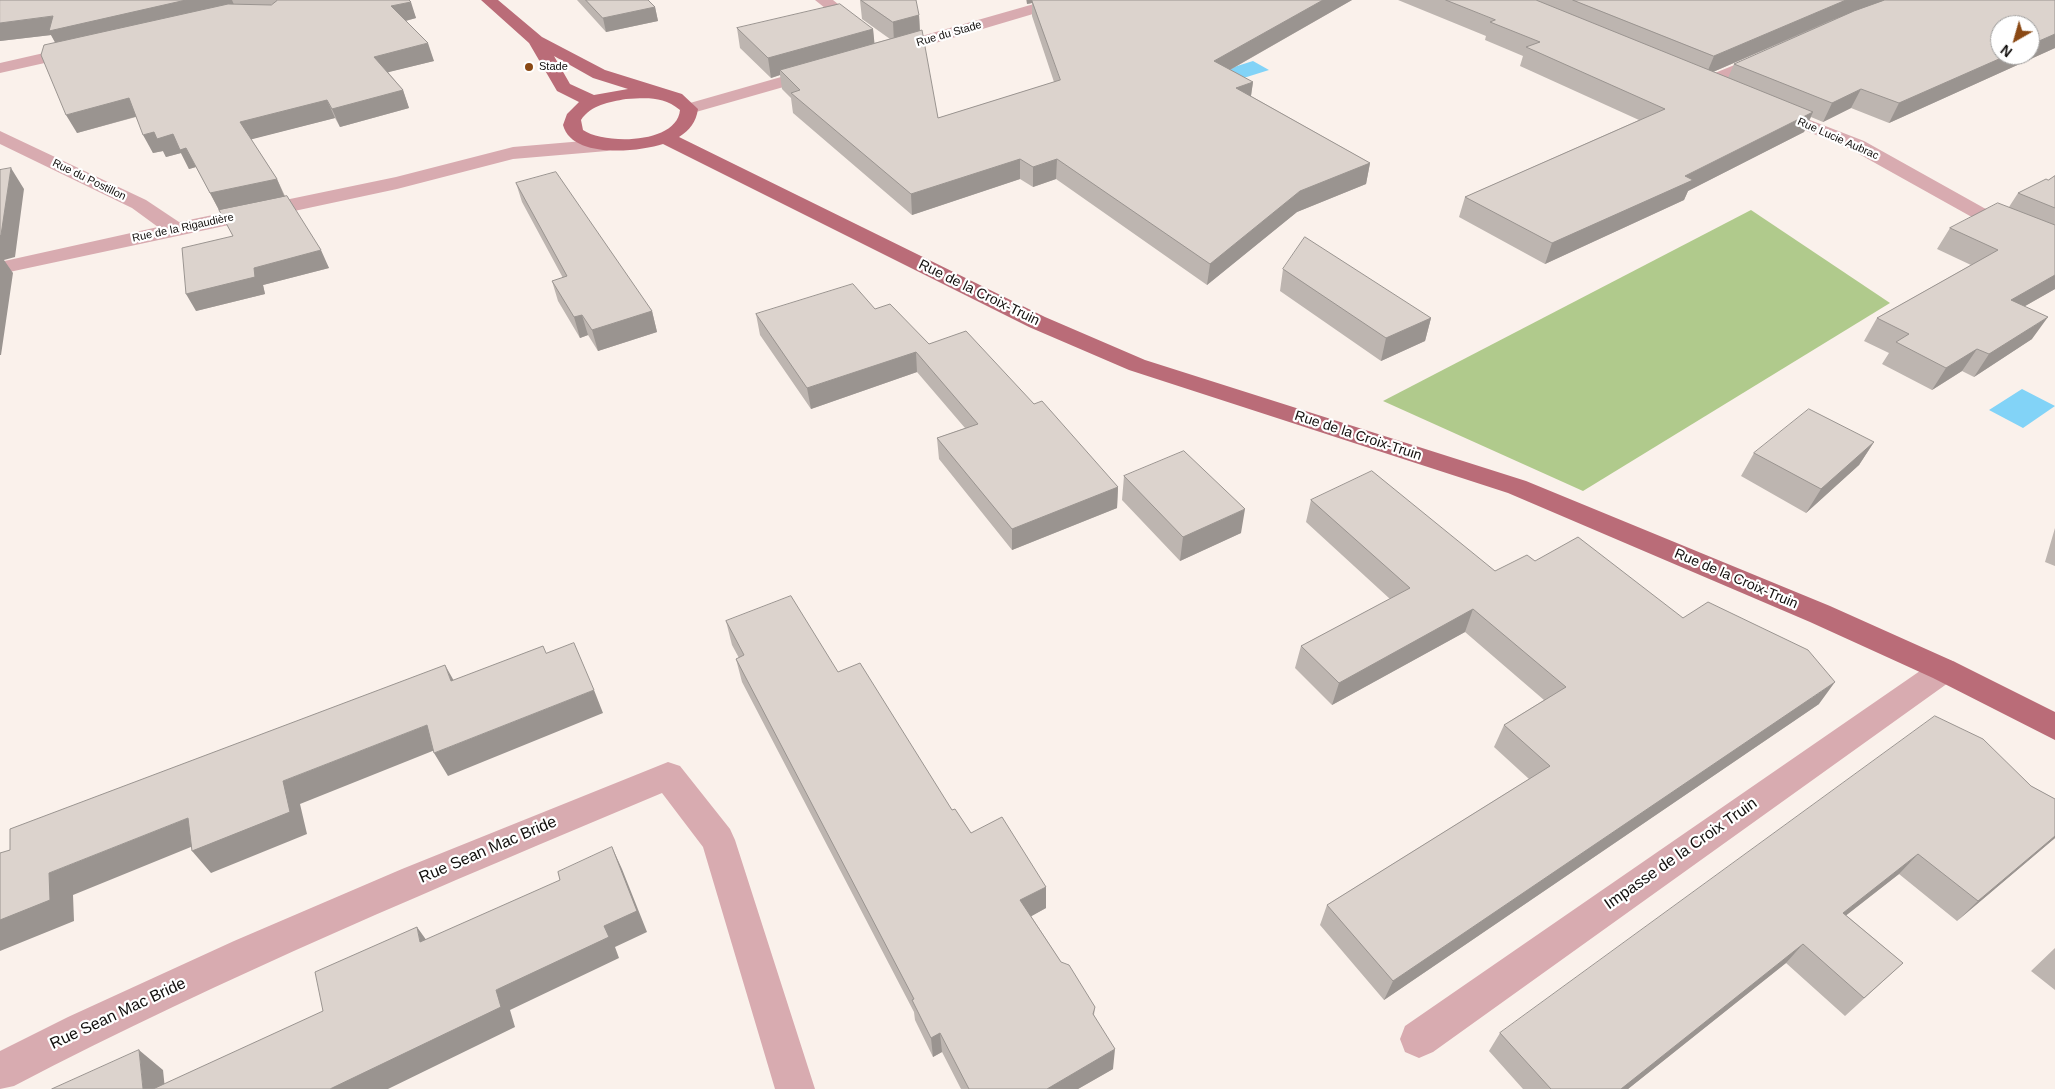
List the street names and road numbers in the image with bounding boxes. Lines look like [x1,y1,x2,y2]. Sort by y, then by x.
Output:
street label: Rue du Stade [915,18,983,50]
street label: Rue Lucie Aubrac [1795,115,1881,163]
street label: Rue du Postillon [50,157,128,203]
street label: Rue de la Rigaudière [131,211,235,245]
street label: Rue de la Croix-Truin [916,256,1042,330]
street label: Rue de la Croix-Truin [1292,408,1424,464]
street label: Rue de la Croix-Truin [1672,545,1800,613]
street label: Impasse de la Croix Truin [1601,794,1761,914]
street label: Rue Sean Mac Bride [416,812,560,888]
street label: Rue Sean Mac Bride [47,974,189,1054]

